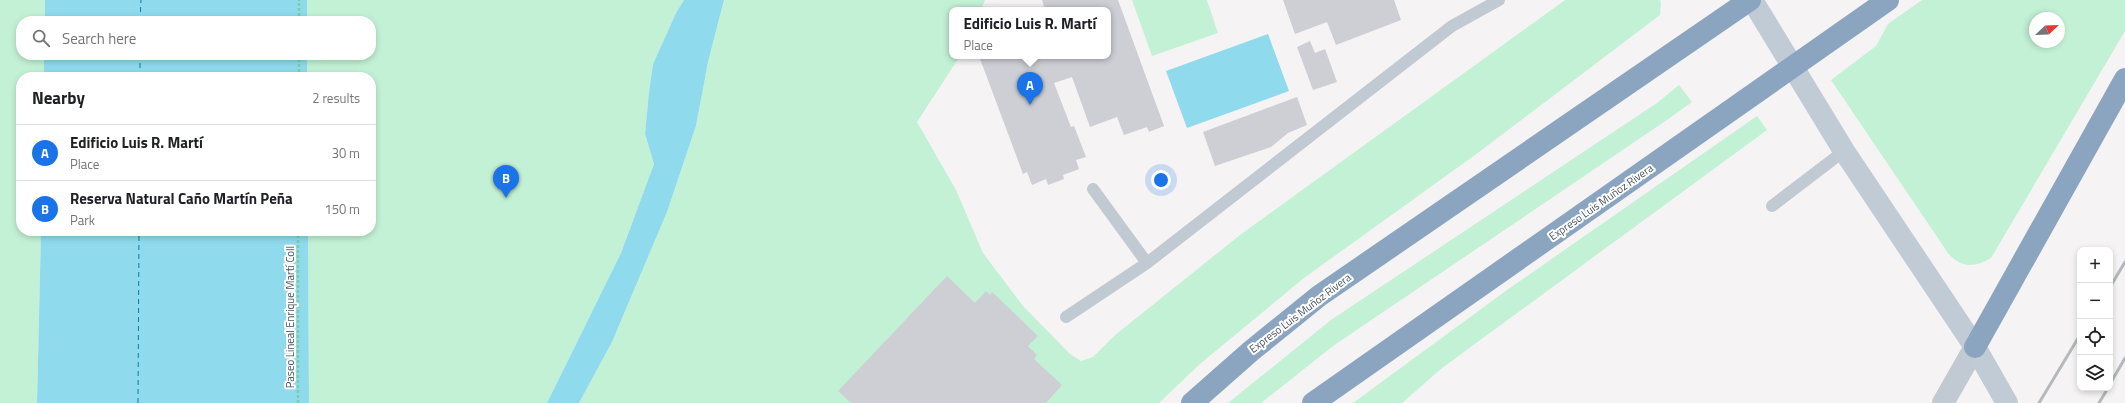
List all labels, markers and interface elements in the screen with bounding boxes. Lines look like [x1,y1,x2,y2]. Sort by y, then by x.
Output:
popup [949,7,1111,59]
text: Edificio Luis R. Martí [964,12,1096,35]
north arrow [2029,12,2065,48]
search box [16,16,376,60]
icon: search [30,27,52,49]
text: Search here [62,27,136,50]
text: Place [964,35,993,55]
pin: A [1017,72,1043,105]
text: Nearby [32,85,85,111]
text: 2 results [312,88,360,108]
text: Edificio Luis R. Martí [70,131,203,154]
text: A [41,143,49,163]
text: 30 m [332,143,360,163]
text: Place [70,154,99,174]
street label: Expreso Luis Muñoz Rivera [1546,160,1657,244]
pin: B [493,165,519,198]
your location [1151,170,1171,190]
text: Reserva Natural Caño Martín Peña [70,187,293,210]
text: B [41,199,49,219]
text: 150 m [324,199,360,219]
text: Park [70,210,95,230]
street label: Paseo Lineal Enrique Martí Coll [282,246,298,388]
map controls [2077,247,2113,391]
button: + [2077,247,2113,283]
street label: Expreso Luis Muñoz Rivera [1246,269,1355,357]
button: − [2077,283,2113,319]
button: locate [2077,319,2113,355]
button: layers [2077,355,2113,391]

